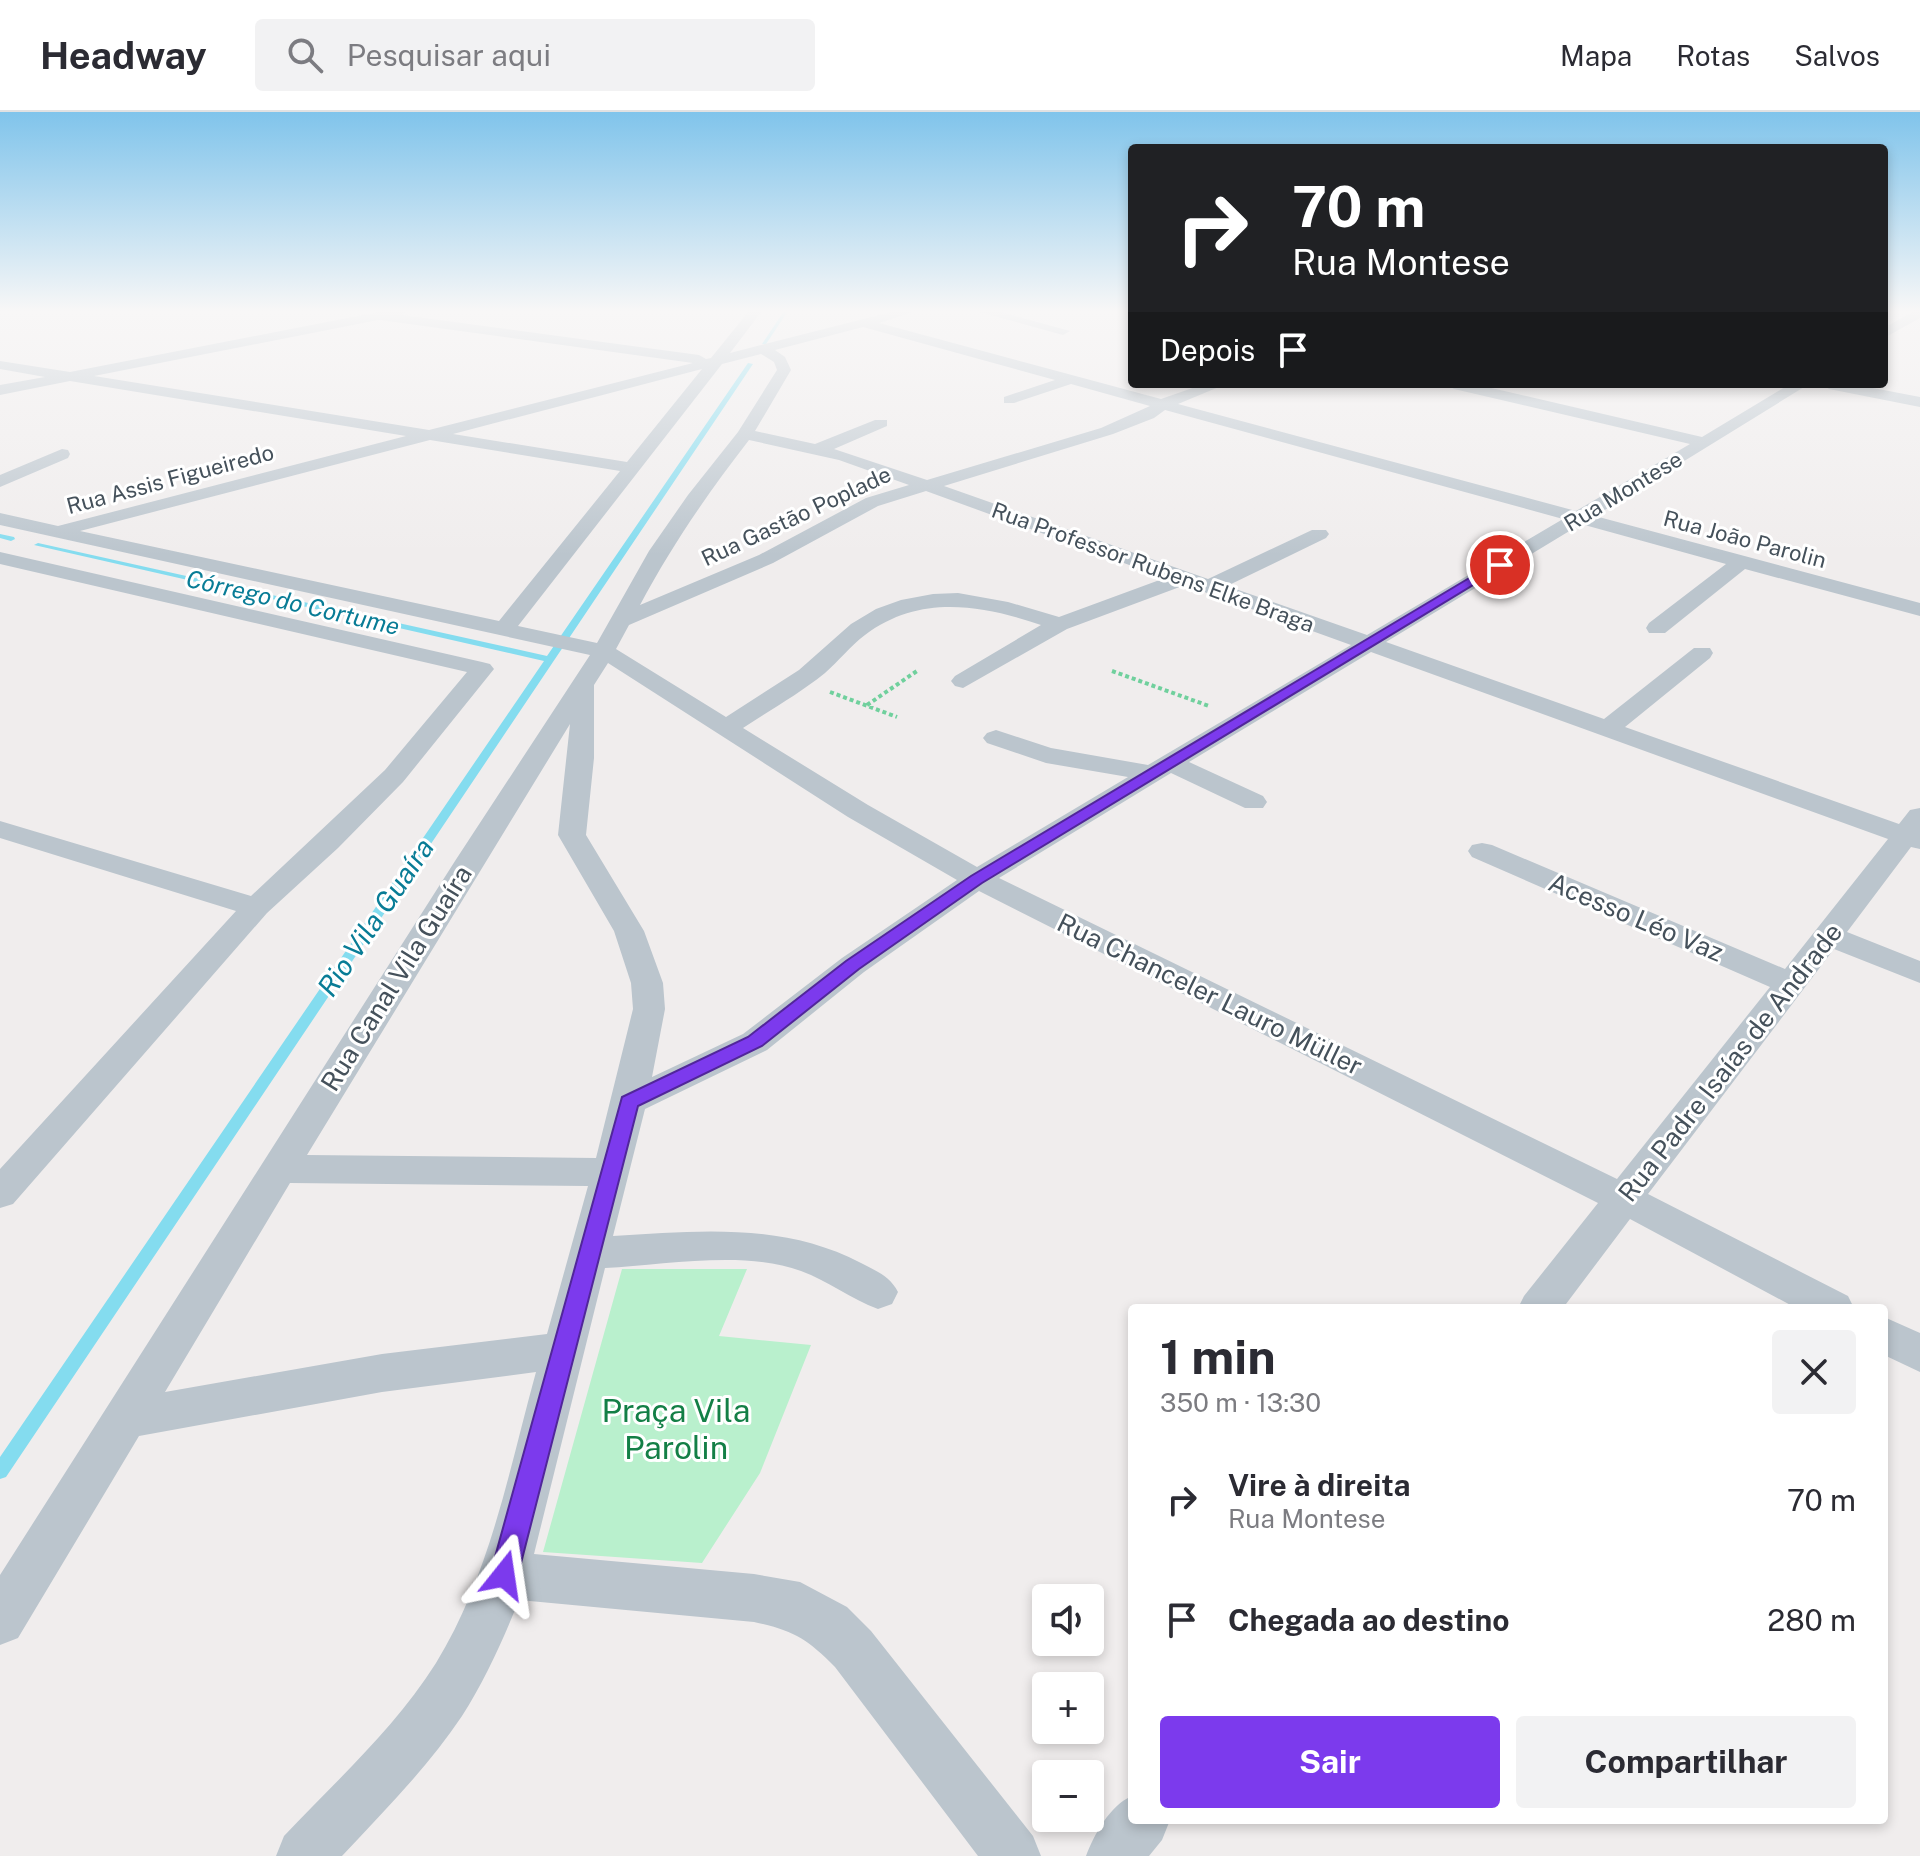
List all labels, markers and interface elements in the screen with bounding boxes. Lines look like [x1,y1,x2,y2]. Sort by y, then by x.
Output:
search box [255,19,815,91]
text: Headway [40,33,207,78]
icon: search [283,33,327,77]
text: Pesquisar aqui [347,37,551,73]
text: Mapa [1560,39,1632,72]
text: Rotas [1676,39,1750,72]
text: Salvos [1794,39,1880,72]
text: 70 m [1292,174,1425,240]
icon: right [1160,176,1264,280]
text: Rua Montese [1292,241,1510,283]
icon: arrive [1271,328,1315,372]
text: Depois [1160,332,1255,368]
street label: Rua Assis Figueiredo [64,439,276,519]
street label: Rua Montese [1559,446,1687,536]
street label: Rua Gastão Poplade [697,461,895,571]
street label: Rua Professor Rubens Elke Braga [988,496,1318,638]
street label: Rua João Parolin [1661,505,1829,573]
pin [1466,531,1534,599]
icon: arrive [1478,543,1522,587]
water label: Córrego do Cortume [184,564,402,640]
water label: Rio Vila Guaíra [310,832,440,1002]
street label: Rua Canal Vila Guaíra [314,860,478,1096]
street label: Acesso Léo Vaz [1544,866,1728,968]
street label: Rua Chanceler Lauro Müller [1052,907,1368,1081]
street label: Rua Padre Isaías de Andrade [1612,917,1848,1207]
text: 1 min [1160,1328,1276,1385]
button: close [1772,1330,1856,1414]
text: 350 m · 13:30 [1160,1387,1321,1418]
park label: Praça Vila Parolin [602,1392,750,1466]
text: Vire à direita [1228,1467,1411,1503]
icon: right [1160,1478,1204,1522]
text: 70 m [1787,1482,1856,1518]
text: Rua Montese [1228,1503,1385,1534]
position arrow [462,1533,546,1617]
map controls [1032,1584,1104,1832]
button: sound [1032,1584,1104,1656]
icon: arrive [1160,1598,1204,1642]
text: Chegada ao destino [1228,1602,1509,1638]
text: 280 m [1767,1602,1856,1638]
button: + [1032,1672,1104,1744]
button: Sair [1160,1716,1500,1808]
button: Compartilhar [1516,1716,1856,1808]
button: − [1032,1760,1104,1832]

